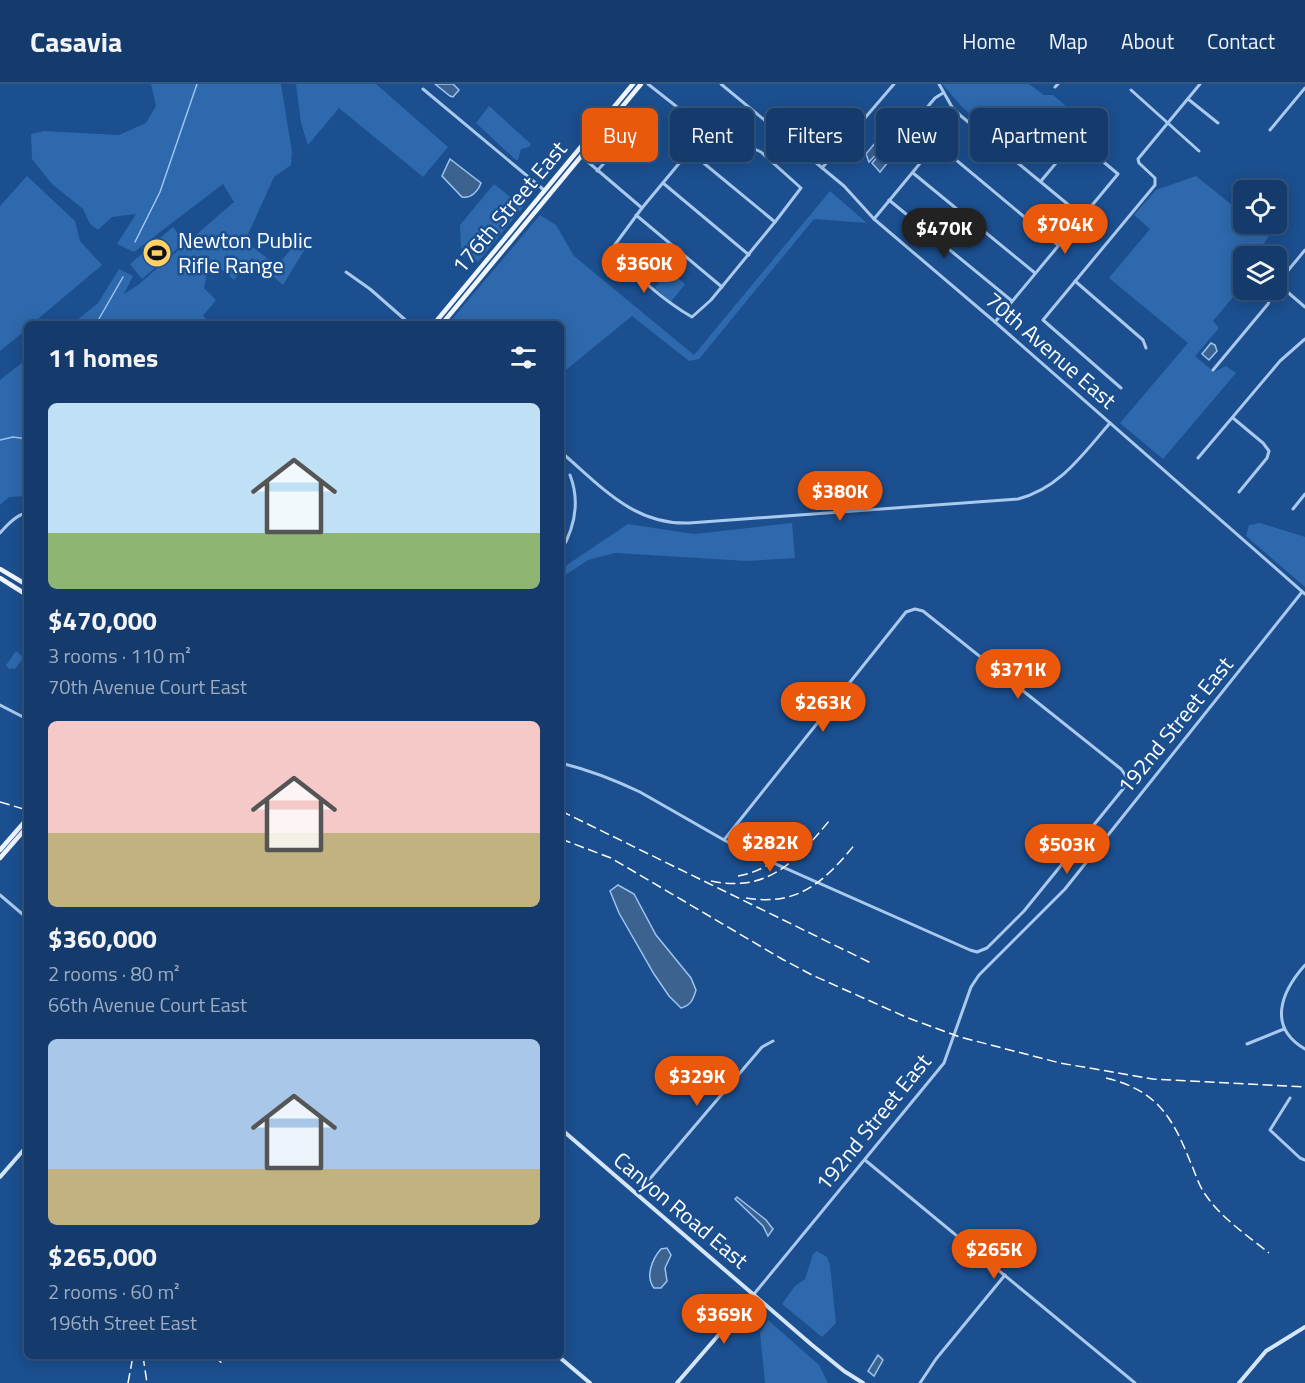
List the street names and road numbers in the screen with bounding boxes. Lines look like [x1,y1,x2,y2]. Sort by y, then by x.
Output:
street label: 176th Street East [443,133,575,281]
street label: 70th Avenue East [978,283,1124,417]
street label: 192nd Street East [1109,649,1241,801]
street label: 192nd Street East [807,1046,939,1198]
street label: Canyon Road East [606,1143,756,1277]

